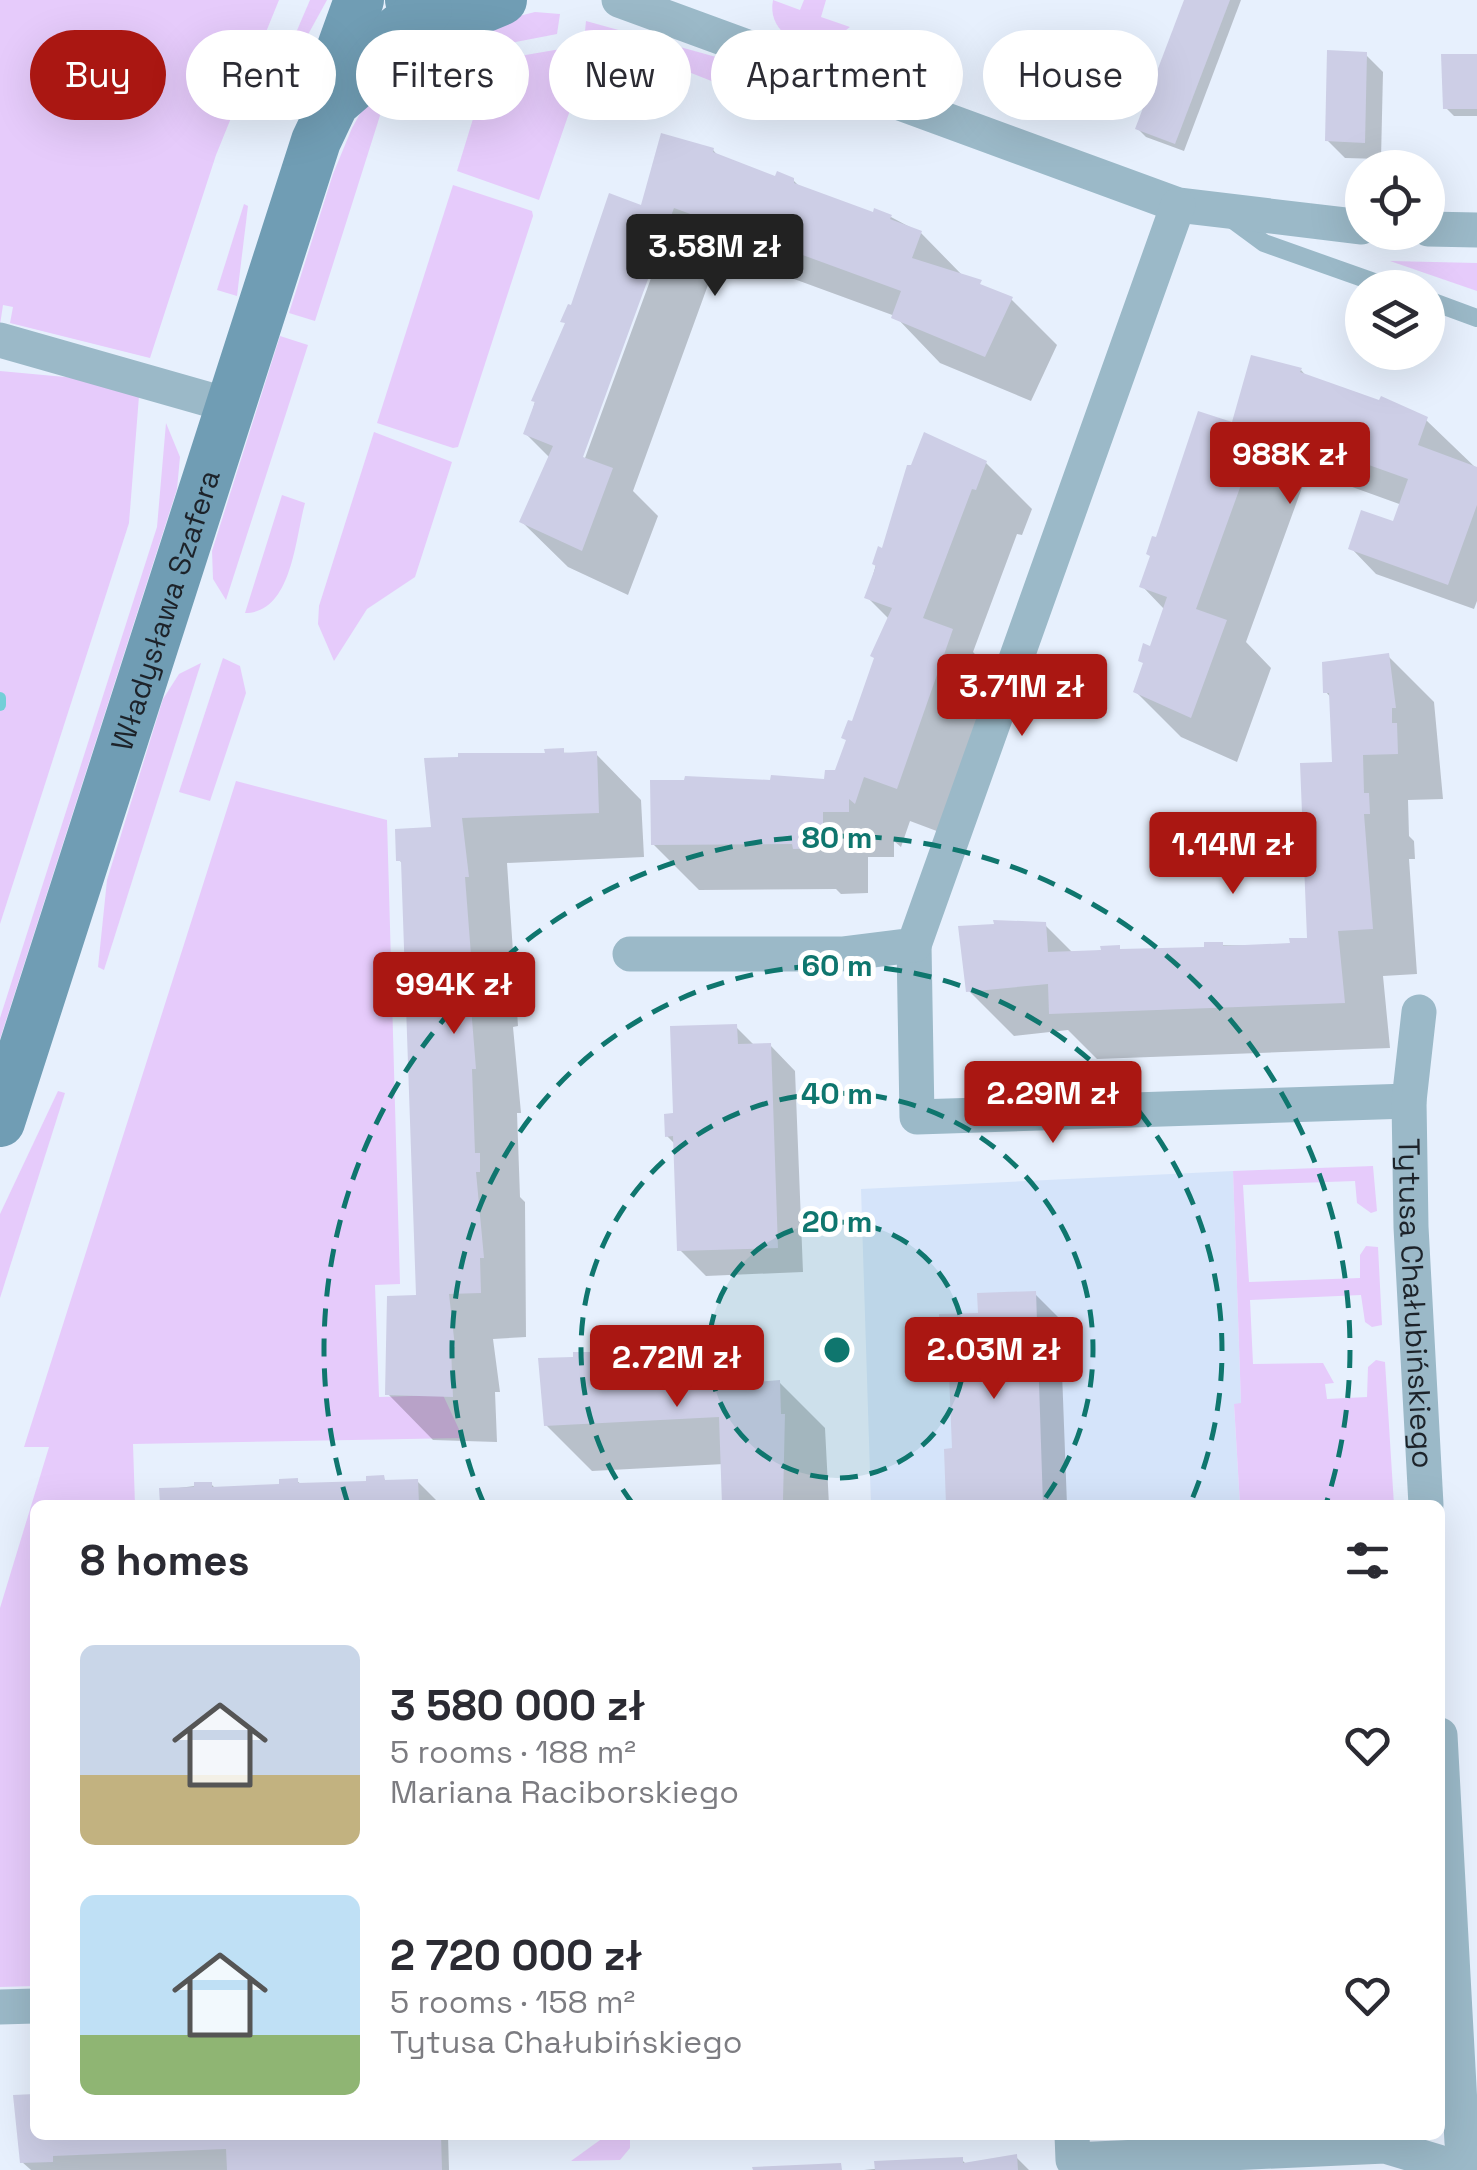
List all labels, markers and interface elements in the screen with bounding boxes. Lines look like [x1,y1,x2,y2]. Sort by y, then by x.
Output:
chip: Buy [30,30,166,120]
chip: Rent [186,30,336,120]
chip: Filters [356,30,529,120]
chip: New [549,30,691,120]
chip: Apartment [711,30,963,120]
chip: House [983,30,1158,120]
map controls [1345,150,1445,370]
button: locate [1345,150,1445,250]
pin: 3.58M zł [612,214,818,299]
text: 3.58M zł [648,226,782,266]
button: layers [1345,270,1445,370]
pin: 988K zł [1198,422,1382,507]
text: 988K zł [1232,434,1348,474]
street label: Władysława Szafera [101,465,228,755]
pin: 3.71M zł [919,654,1125,739]
text: 3.71M zł [959,666,1085,706]
pin: 1.14M zł [1130,812,1336,897]
text: 80 m [802,818,872,857]
text: 1.14M zł [1171,824,1295,864]
text: 60 m [801,946,873,985]
pin: 994K zł [362,952,546,1037]
text: 994K zł [395,964,513,1004]
pin: 2.29M zł [950,1061,1156,1146]
text: 2.29M zł [986,1073,1120,1113]
text: 40 m [801,1074,873,1113]
street label: Tytusa Chałubińskiego [1390,1138,1443,1469]
text: 20 m [802,1202,872,1241]
pin: 2.03M zł [891,1317,1097,1402]
pin: 2.72M zł [574,1325,780,1410]
text: 2.03M zł [927,1329,1061,1369]
centre of rings [819,1332,855,1368]
text: 2.72M zł [612,1337,742,1377]
icon: filters [1340,1533,1395,1588]
text: 8 homes [80,1534,250,1587]
text: 3 580 000 zł [390,1679,646,1732]
icon: home [160,1685,280,1805]
icon: heart [1340,1718,1395,1773]
text: 5 rooms · 188 m² [390,1732,636,1772]
text: Mariana Raciborskiego [390,1772,739,1812]
text: 2 720 000 zł [390,1929,643,1982]
icon: home [160,1935,280,2055]
icon: heart [1340,1968,1395,2023]
text: 5 rooms · 158 m² [390,1982,635,2022]
text: Tytusa Chałubińskiego [390,2022,743,2062]

